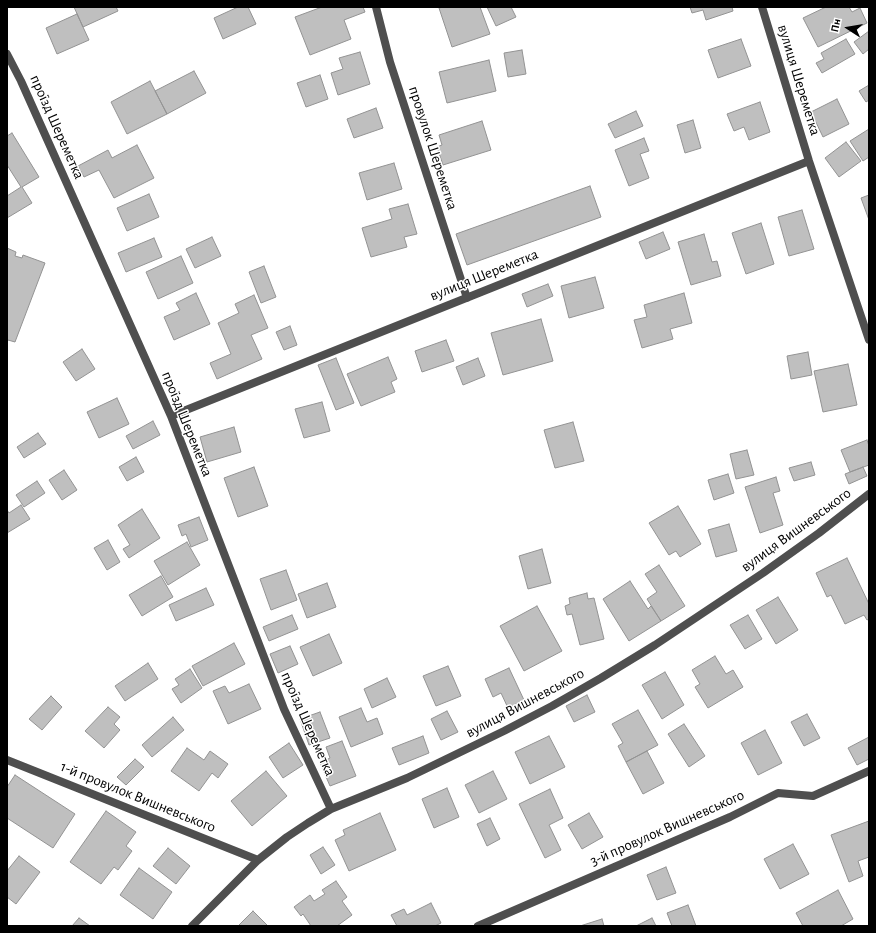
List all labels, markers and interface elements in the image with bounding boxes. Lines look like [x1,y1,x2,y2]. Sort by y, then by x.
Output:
north arrow [828,8,868,48]
text: Пн [829,18,843,33]
street label: вулиця Шереметка [774,22,824,138]
street label: проїзд Шереметка [26,72,88,182]
street label: провулок Шереметка [404,84,462,212]
street label: вулиця Шереметка [427,245,541,305]
street label: проїзд Шереметка [158,369,216,479]
street label: вулиця Вишневського [737,484,855,576]
street label: вулиця Вишневського [463,664,587,742]
street label: проїзд Шереметка [277,669,339,779]
street label: 1-й провулок Вишневського [58,758,218,836]
street label: 3-й провулок Вишневського [587,786,747,870]

